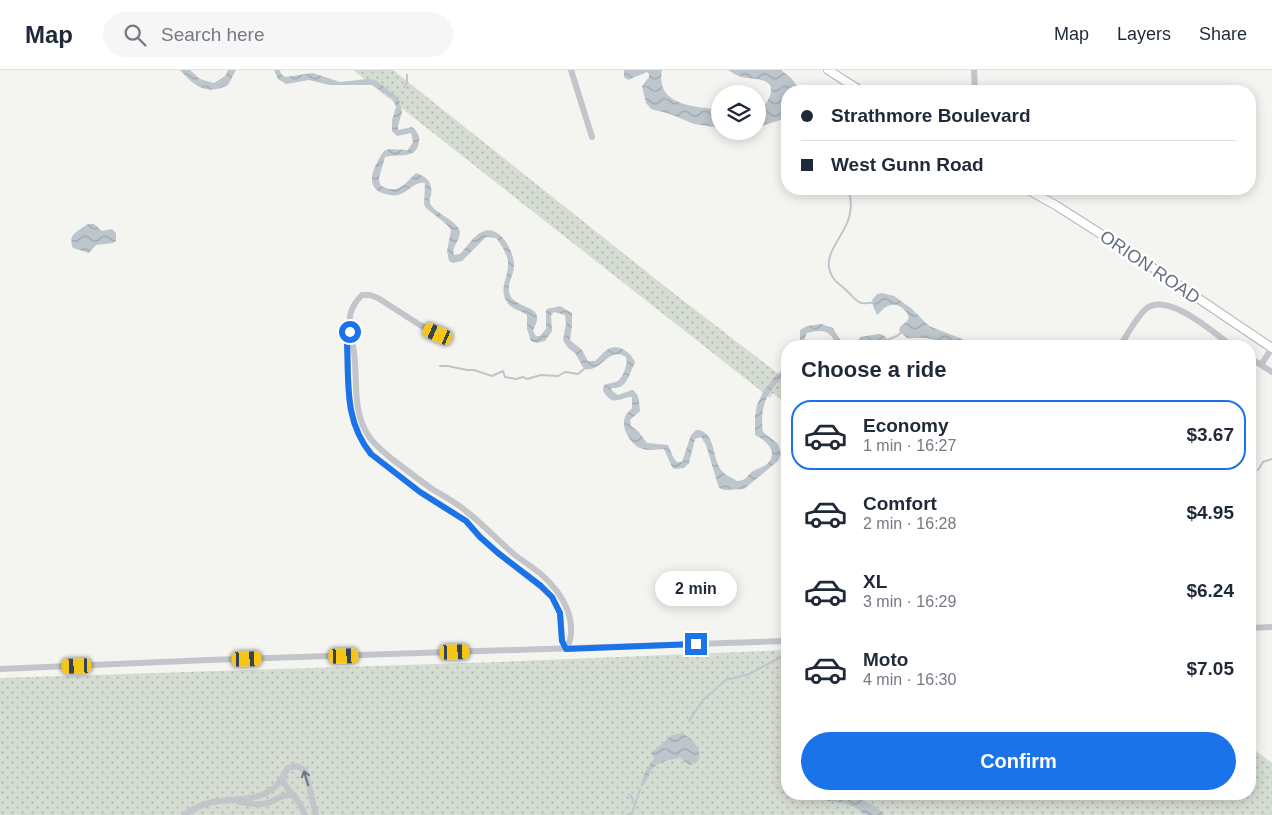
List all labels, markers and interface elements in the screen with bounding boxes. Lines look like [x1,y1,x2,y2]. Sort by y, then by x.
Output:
search box [103,12,453,57]
text: Map [25,21,73,48]
icon: search [121,21,149,49]
text: Search here [161,24,265,45]
text: Map [1054,24,1089,44]
text: Layers [1117,24,1171,44]
text: Share [1199,24,1247,44]
map controls [711,85,766,140]
button: layers [711,85,766,140]
text: Strathmore Boulevard [831,105,1031,126]
text: West Gunn Road [831,154,984,175]
street label: ORION ROAD [1096,226,1204,308]
route start [339,321,361,343]
car [421,321,454,347]
text: Choose a ride [801,357,946,382]
icon: car [803,413,848,458]
text: Economy [863,415,949,436]
text: $3.67 [1186,424,1234,445]
text: 1 min · 16:27 [863,437,956,454]
icon: car [803,491,848,536]
text: Comfort [863,493,937,514]
text: $4.95 [1186,502,1234,523]
text: 2 min · 16:28 [863,515,956,532]
icon: car [803,569,848,614]
text: XL [863,571,887,592]
callout: 2 min [655,572,737,606]
text: 2 min [675,580,717,597]
text: $6.24 [1186,580,1234,601]
text: 3 min · 16:29 [863,593,956,610]
route end [685,633,707,655]
car [439,644,470,660]
icon: car [803,647,848,692]
car [328,648,359,664]
text: Moto [863,649,908,670]
car [231,651,262,667]
car [61,658,92,674]
text: $7.05 [1186,658,1234,679]
text: 4 min · 16:30 [863,671,956,688]
button: Confirm [801,732,1236,790]
one-way arrow [301,771,311,787]

